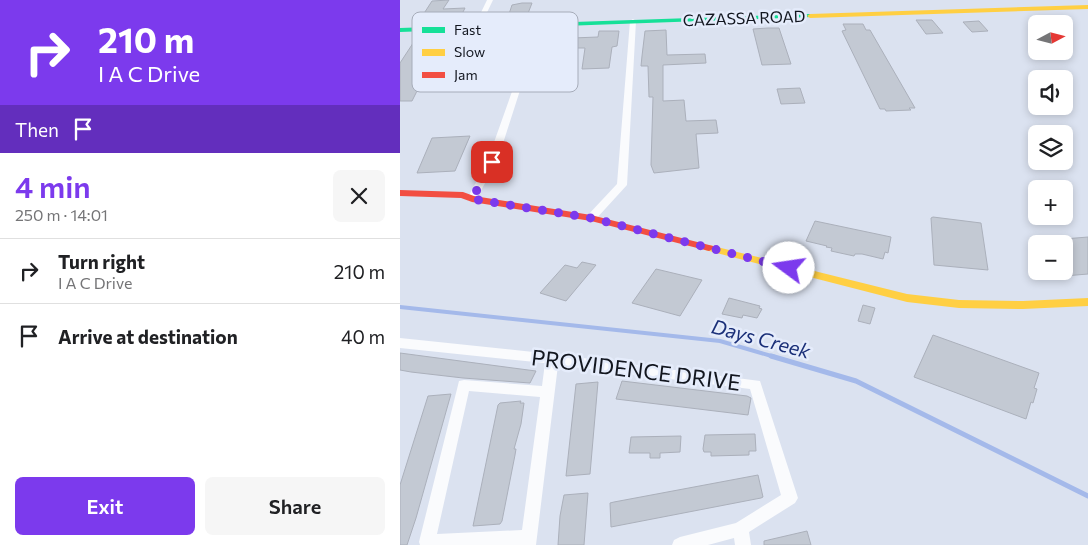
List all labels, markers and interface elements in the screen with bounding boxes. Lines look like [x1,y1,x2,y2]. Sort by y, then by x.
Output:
street label: CAZASSA ROAD [682,6,806,29]
legend [412,12,578,92]
north arrow [1028,15,1072,60]
map controls [1028,15,1073,280]
text: 210 m [98,17,194,60]
icon: right [15,20,80,85]
text: Fast [454,21,481,38]
text: Slow [454,43,485,60]
text: I A C Drive [98,60,200,87]
text: Jam [454,66,478,83]
button: sound [1028,70,1073,115]
icon: arrive [69,115,97,143]
text: Then [15,118,59,141]
button: layers [1028,125,1073,170]
pin [471,141,513,183]
icon: arrive [478,148,506,176]
text: 4 min [15,167,91,204]
button: close [333,170,385,222]
button: + [1028,180,1073,225]
text: 250 m · 14:01 [15,205,108,224]
button: − [1028,235,1073,280]
position arrow [762,241,814,293]
text: Turn right [58,250,145,273]
icon: right [15,257,43,285]
text: 210 m [334,260,385,283]
text: I A C Drive [58,273,132,292]
water label: Days Creek [709,313,814,363]
icon: arrive [15,322,43,350]
text: Arrive at destination [58,325,238,348]
text: 40 m [341,325,385,348]
street label: PROVIDENCE DRIVE [530,343,742,396]
button: Exit [15,477,195,535]
button: Share [205,477,385,535]

